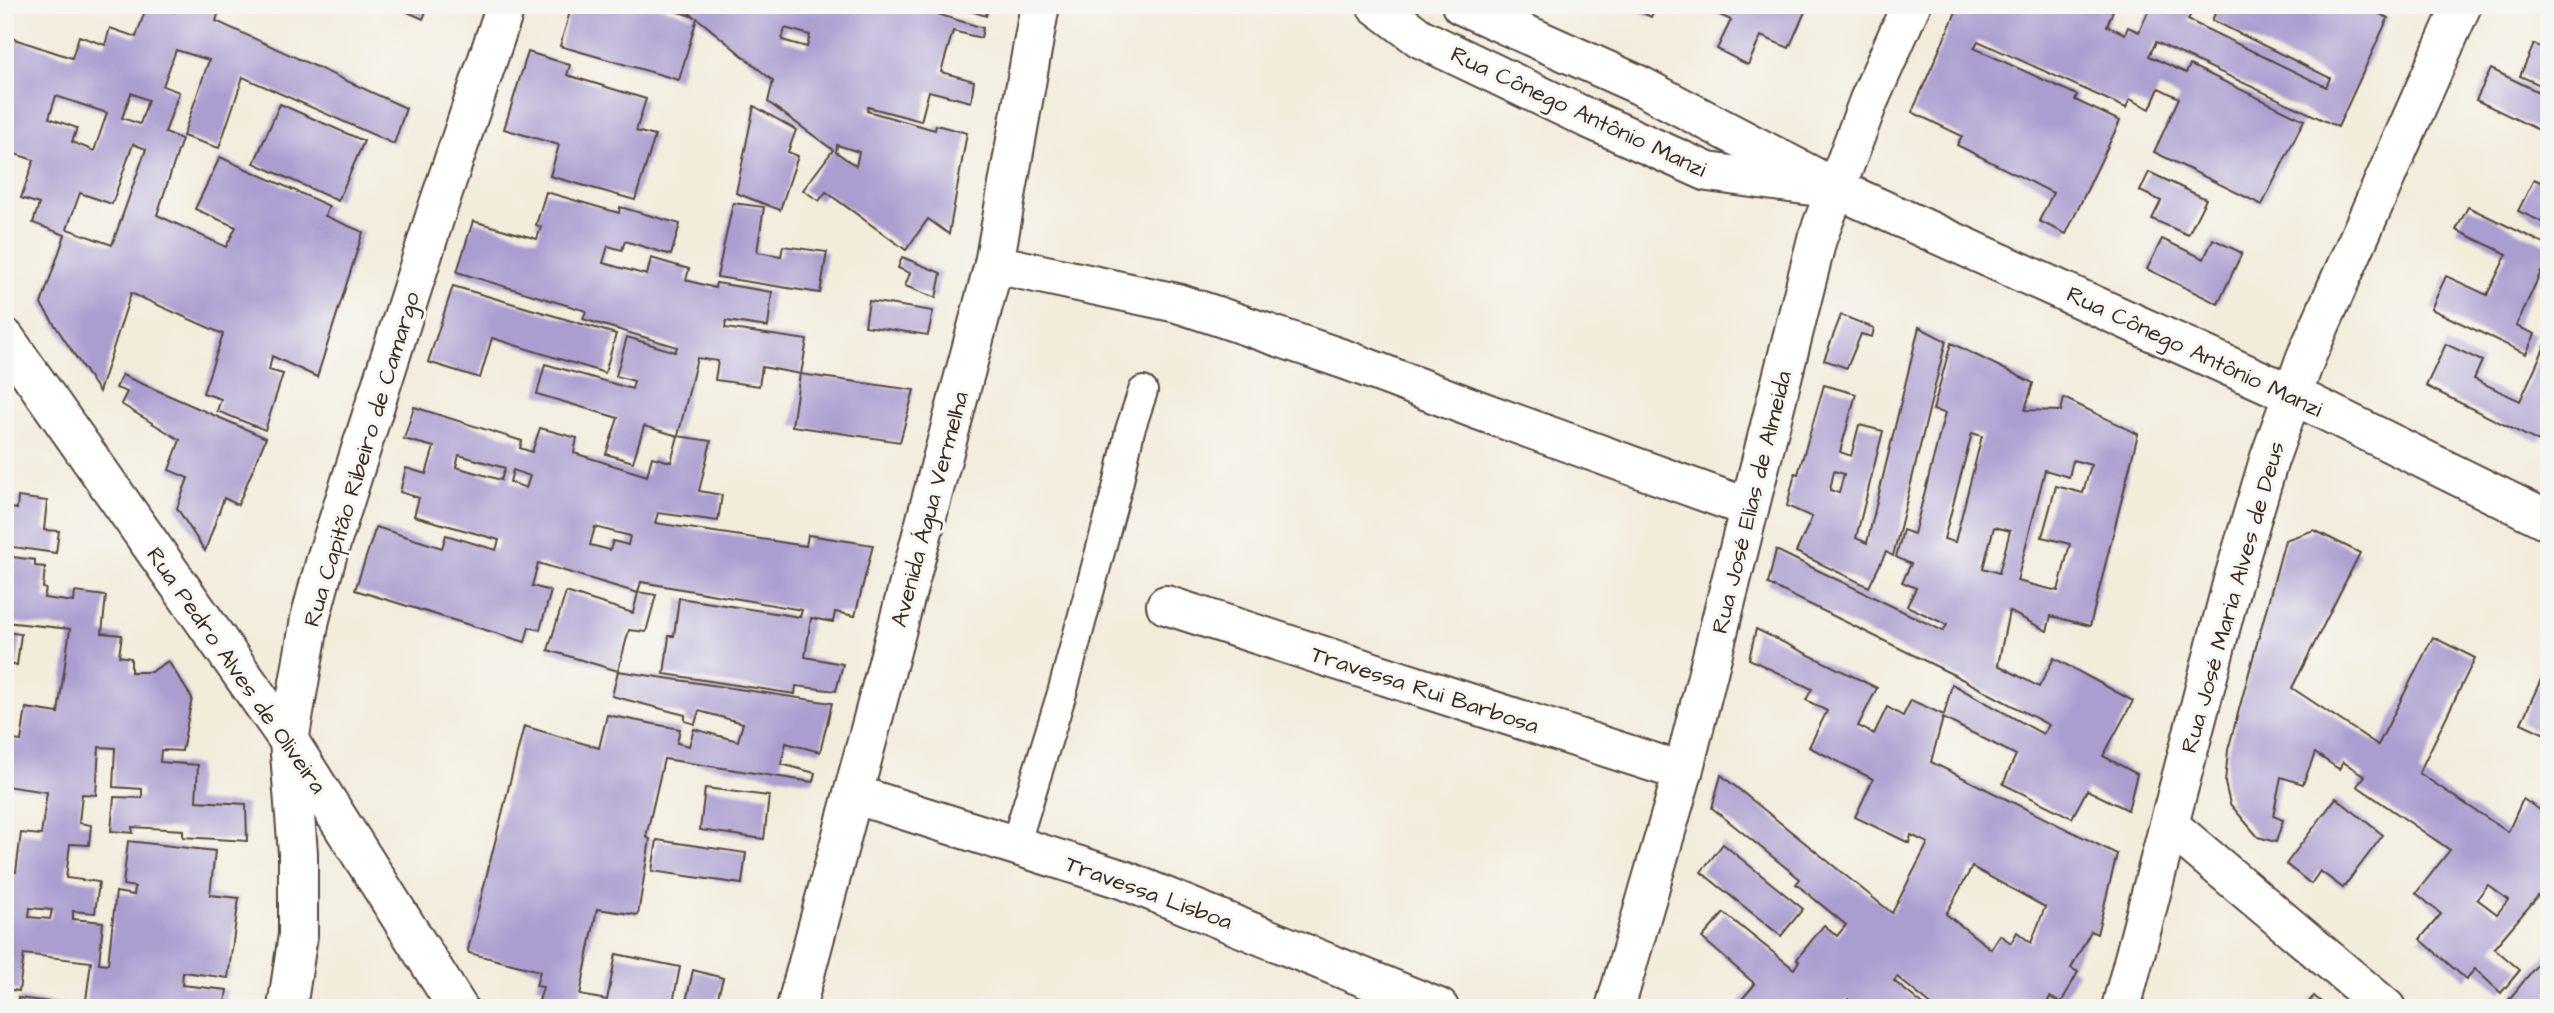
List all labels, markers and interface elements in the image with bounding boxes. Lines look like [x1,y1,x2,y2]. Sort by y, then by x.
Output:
street label: Rua Cônego Antônio Manzi [1445,38,1712,186]
street label: Rua Cônego Antônio Manzi [2061,278,2328,426]
street label: Rua Capitão Ribeiro de Camargo [296,288,429,631]
street label: Rua José Elias de Almeida [1704,367,1800,637]
street label: Avenida Água Vermelha [883,388,978,631]
street label: Rua José Maria Alves de Deus [2173,438,2293,757]
street label: Rua Pedro Alves de Oliveira [139,541,334,801]
street label: Travessa Rui Barbosa [1307,638,1543,742]
street label: Travessa Lisboa [1061,848,1237,938]

